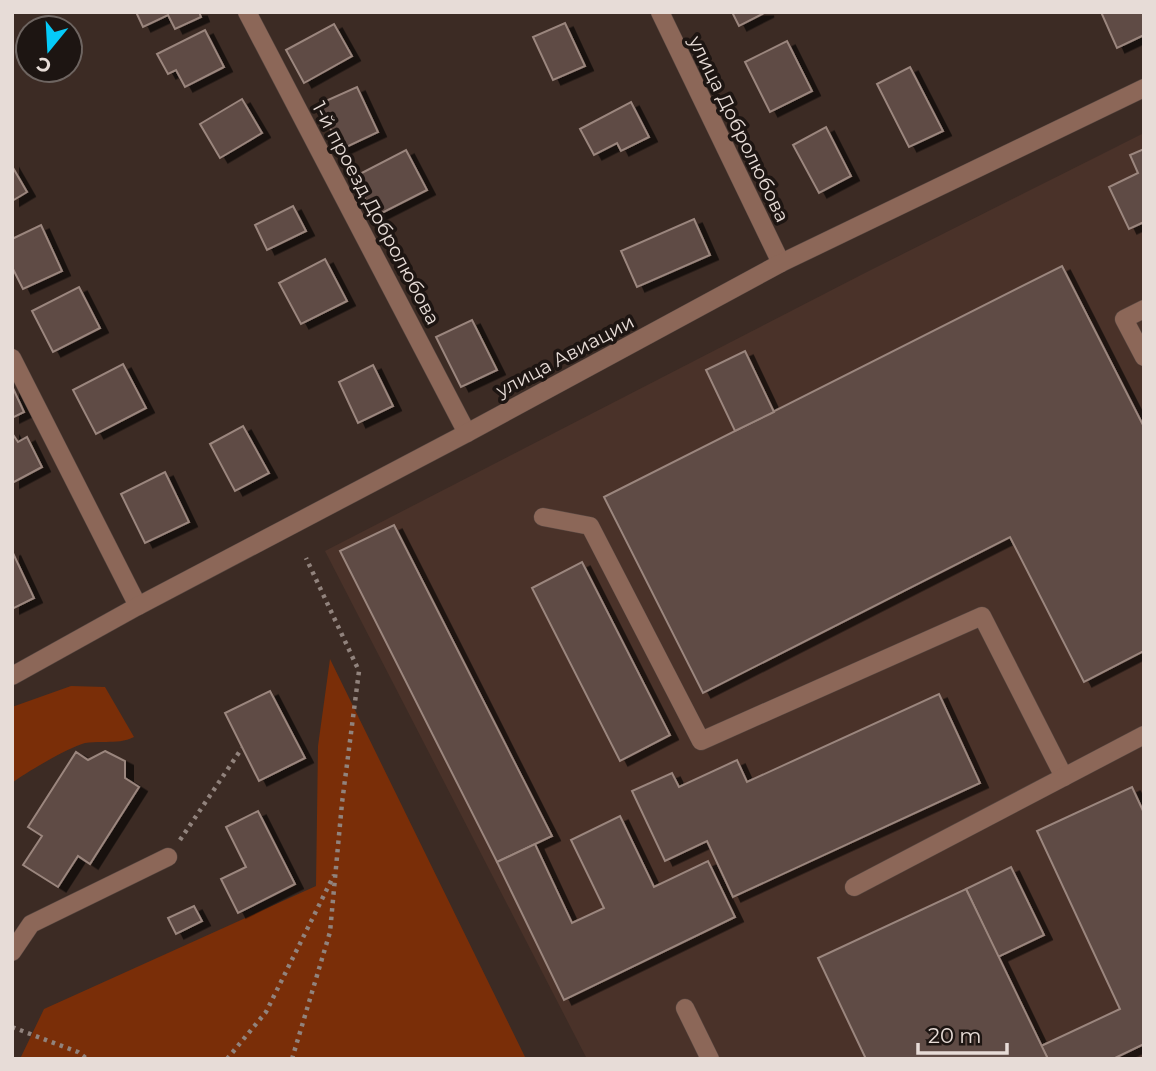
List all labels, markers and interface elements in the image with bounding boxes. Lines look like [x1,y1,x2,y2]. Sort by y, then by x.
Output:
north arrow [14,14,84,84]
street label: улица Добролюбова [683,31,794,226]
text: С [34,52,54,78]
street label: 1-й проезд Добролюбова [307,97,445,329]
street label: улица Авиации [491,310,638,403]
scale bar [918,1012,1007,1056]
text: 20 m [928,1023,982,1048]

